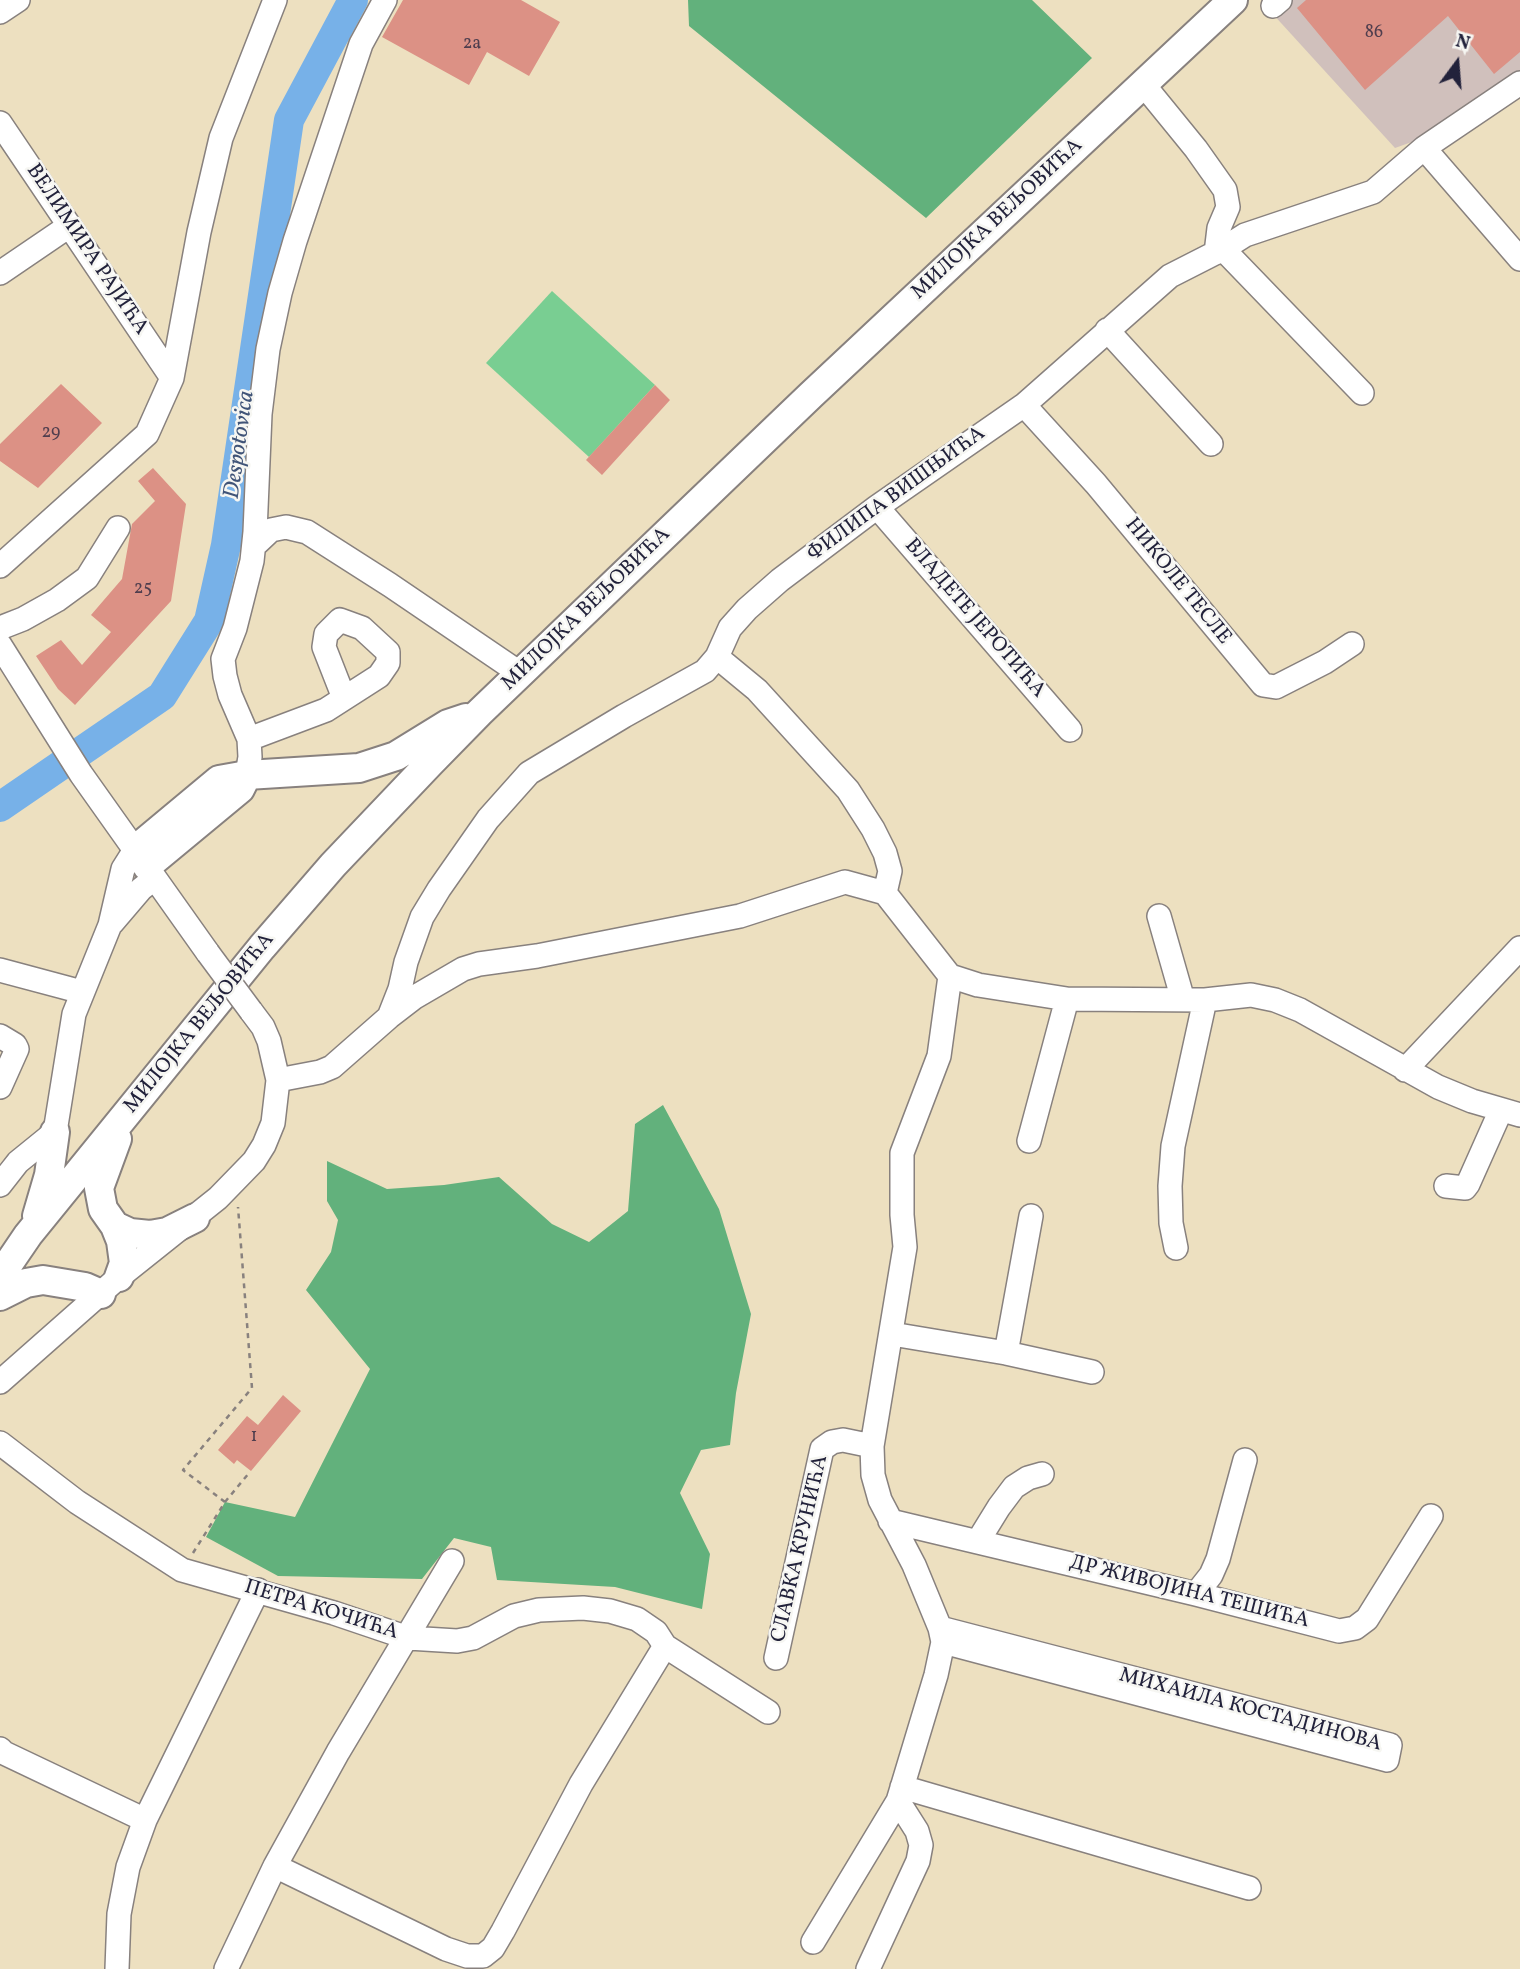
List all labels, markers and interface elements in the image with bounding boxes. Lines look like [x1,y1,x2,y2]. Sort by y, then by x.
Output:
house number: 86 [1365,23,1383,45]
north arrow [1422,28,1492,98]
text: N [1453,28,1473,57]
house number: 2a [463,34,481,56]
street label: МИЛОЈКА ВЕЉОВИЋА [907,134,1089,306]
street label: ВЕЛИМИРА РАЈИЋА [19,160,153,340]
water label: Despotovica [220,389,262,501]
street label: ФИЛИПА ВИШЊИЋА [803,422,991,568]
house number: 29 [42,423,60,445]
street label: НИКОЛЕ ТЕСЛЕ [1118,514,1236,650]
street label: МИЛОЈКА ВЕЉОВИЋА [497,523,677,697]
street label: ВЛАДЕТЕ ЈЕРОТИЋА [898,534,1050,704]
house number: 25 [134,579,152,601]
street label: МИЛОЈКА ВЕЉОВИЋА [120,929,280,1119]
house number: 1 [251,1427,257,1449]
street label: СЛАВКА КРУНИЋА [767,1453,835,1645]
street label: ДР ЖИВОЈИНА ТЕШИЋА [1067,1551,1311,1635]
street label: ПЕТРА КОЧИЋА [241,1576,401,1646]
street label: МИХАИЛА КОСТАДИНОВА [1116,1664,1384,1758]

